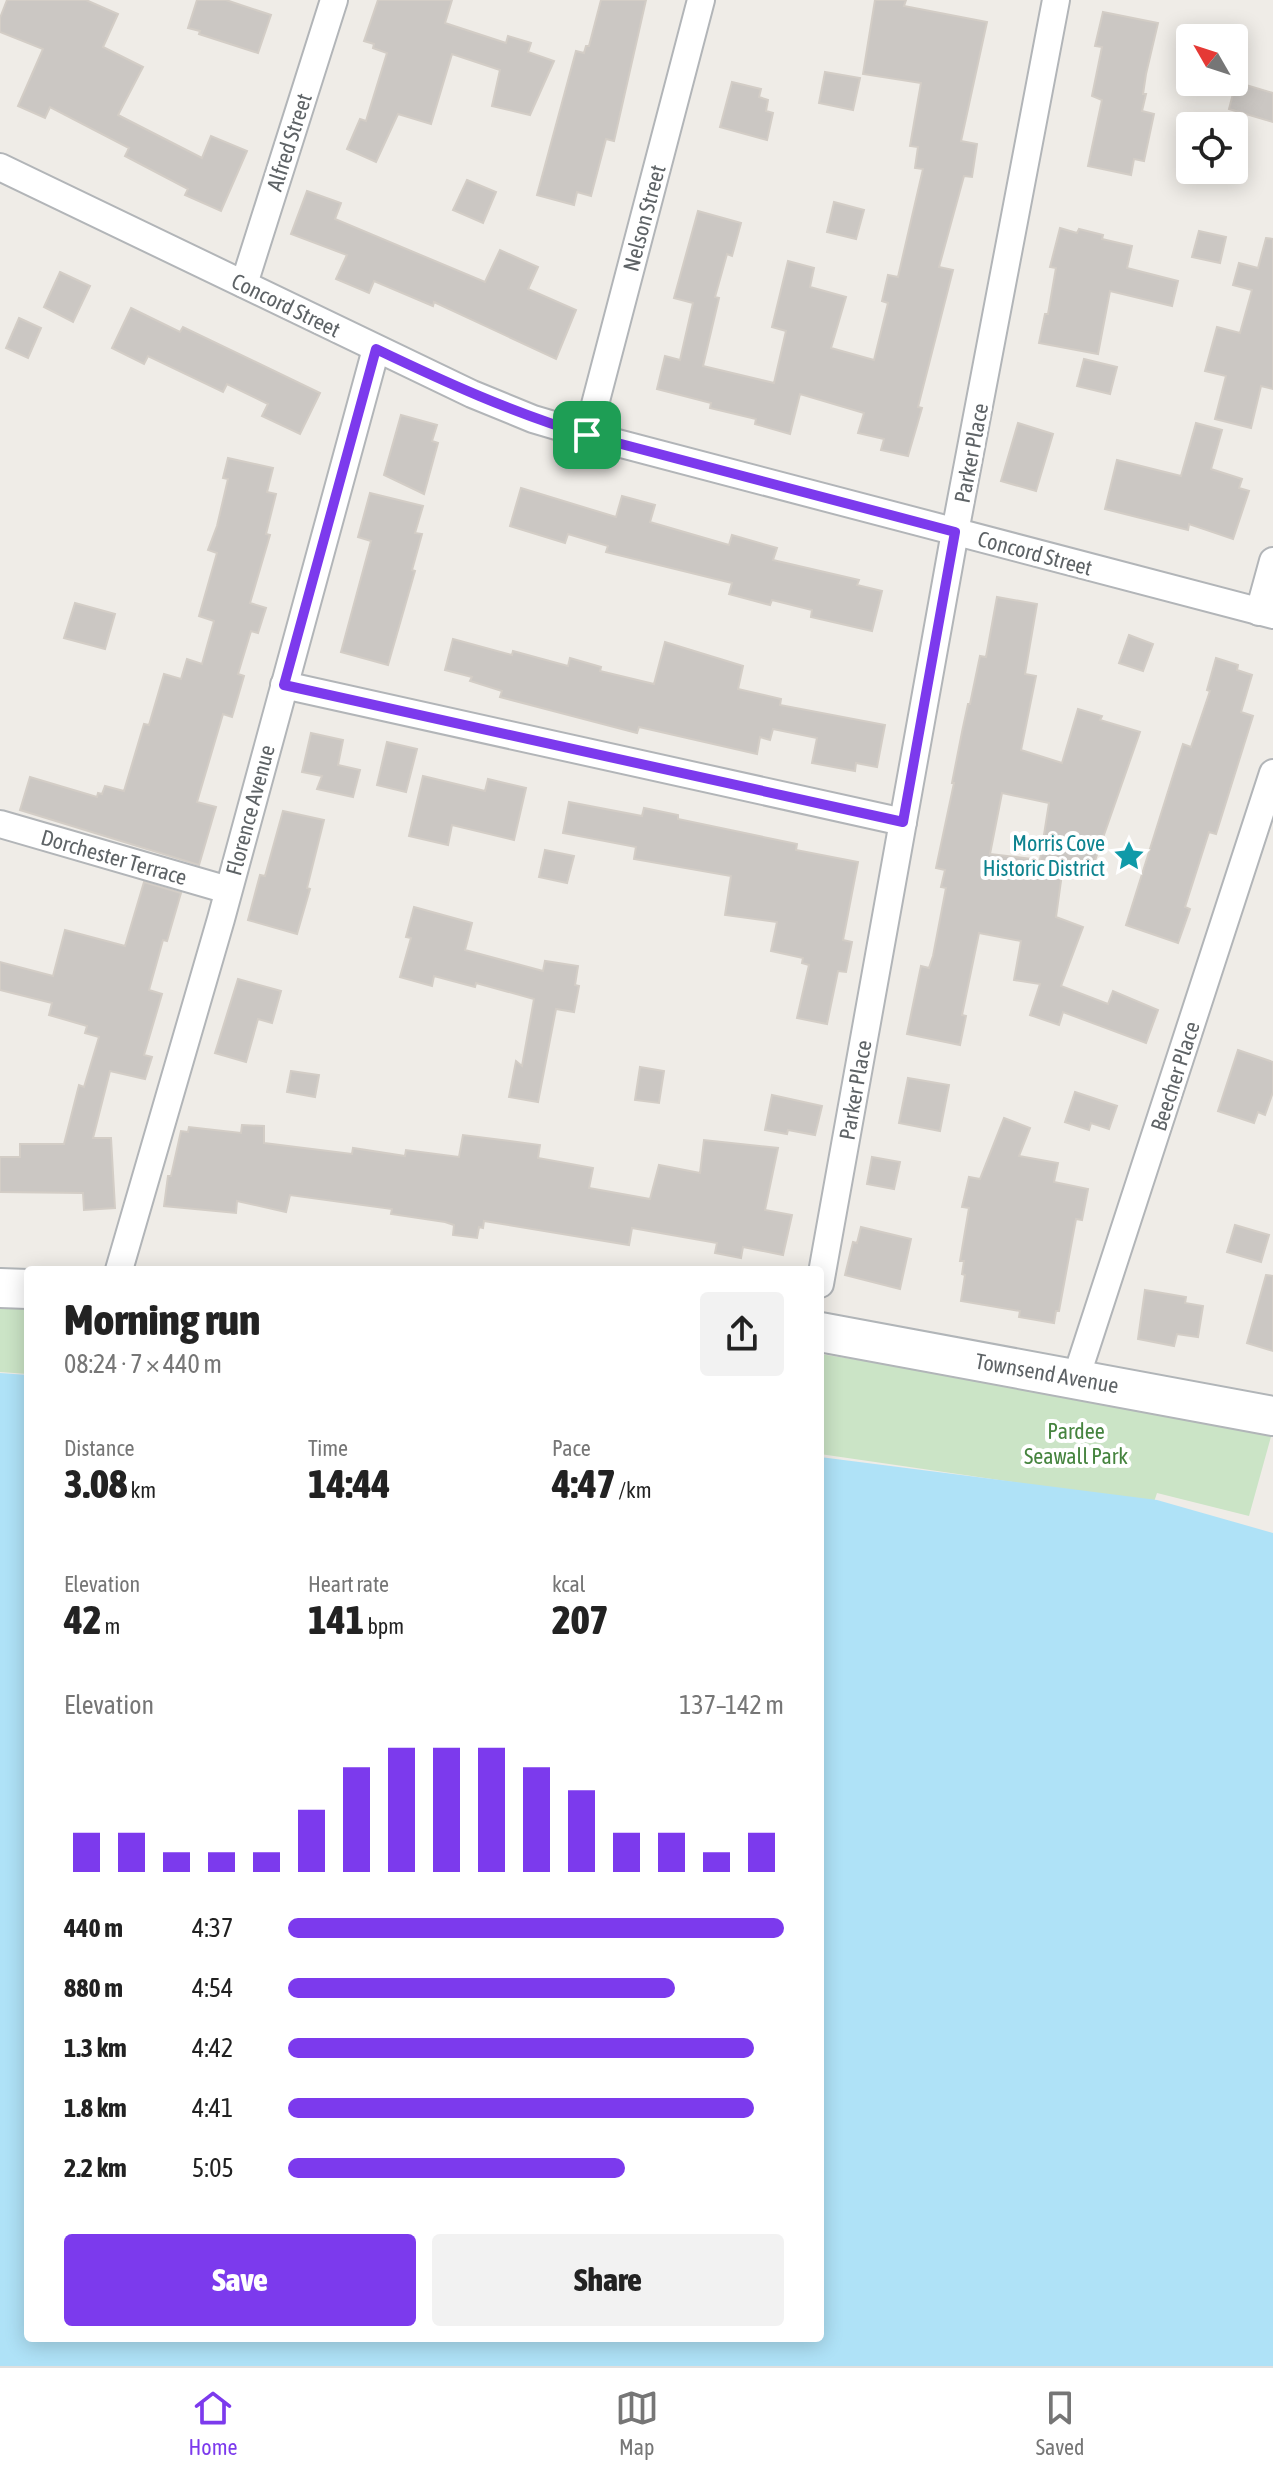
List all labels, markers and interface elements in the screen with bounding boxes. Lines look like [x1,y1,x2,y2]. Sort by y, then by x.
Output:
north arrow [1176,24,1248,96]
map controls [1176,24,1248,184]
street label: Alfred Street [261,90,317,194]
button: locate [1176,112,1248,184]
street label: Nelson Street [617,162,671,274]
street label: Concord Street [227,268,345,342]
pin [553,401,621,469]
street label: Parker Place [949,401,993,505]
icon: arrive [565,413,609,457]
street label: Concord Street [975,525,1095,581]
street label: Florence Avenue [220,742,280,878]
street label: Dorchester Terrace [38,824,190,890]
place label: Morris Cove Historic District [983,830,1105,881]
place icon: Morris Cove Historic District [1112,839,1146,873]
street label: Beecher Place [1145,1018,1205,1134]
street label: Parker Place [833,1038,877,1142]
button: share [700,1292,784,1376]
text: Morning run [64,1294,260,1344]
street label: Townsend Avenue [973,1348,1121,1398]
text: 08:24 · 7 × 440 m [64,1349,222,1379]
park label: Pardee Seawall Park [1024,1418,1128,1469]
text: Distance [64,1435,135,1461]
text: Time [308,1435,348,1461]
text: Pace [552,1435,591,1461]
text: 3.08 [64,1461,128,1506]
text: 14:44 [308,1461,390,1506]
text: 4:47 [552,1461,616,1506]
text: km [128,1477,156,1503]
text: /km [616,1477,652,1503]
text: Elevation [64,1571,140,1597]
text: Heart rate [308,1571,389,1597]
text: kcal [552,1571,585,1597]
text: 42 [64,1597,102,1642]
text: 141 [308,1597,364,1642]
text: 207 [552,1597,608,1642]
text: m [102,1613,120,1639]
text: bpm [364,1613,404,1639]
text: Elevation [64,1690,154,1720]
text: 137–142 m [679,1690,784,1720]
text: 440 m [64,1913,123,1943]
text: 4:37 [192,1913,233,1943]
text: 880 m [64,1973,123,2003]
text: 4:54 [192,1973,233,2003]
text: 1.3 km [64,2033,127,2063]
text: 4:42 [192,2033,233,2063]
text: 1.8 km [64,2093,127,2123]
text: 4:41 [192,2093,233,2123]
text: 2.2 km [64,2153,127,2183]
text: 5:05 [192,2153,234,2183]
button: Save [64,2234,416,2326]
button: Share [432,2234,784,2326]
tab: Home [189,2386,238,2460]
tab: Map [615,2386,659,2460]
tab: Saved [1036,2386,1084,2460]

